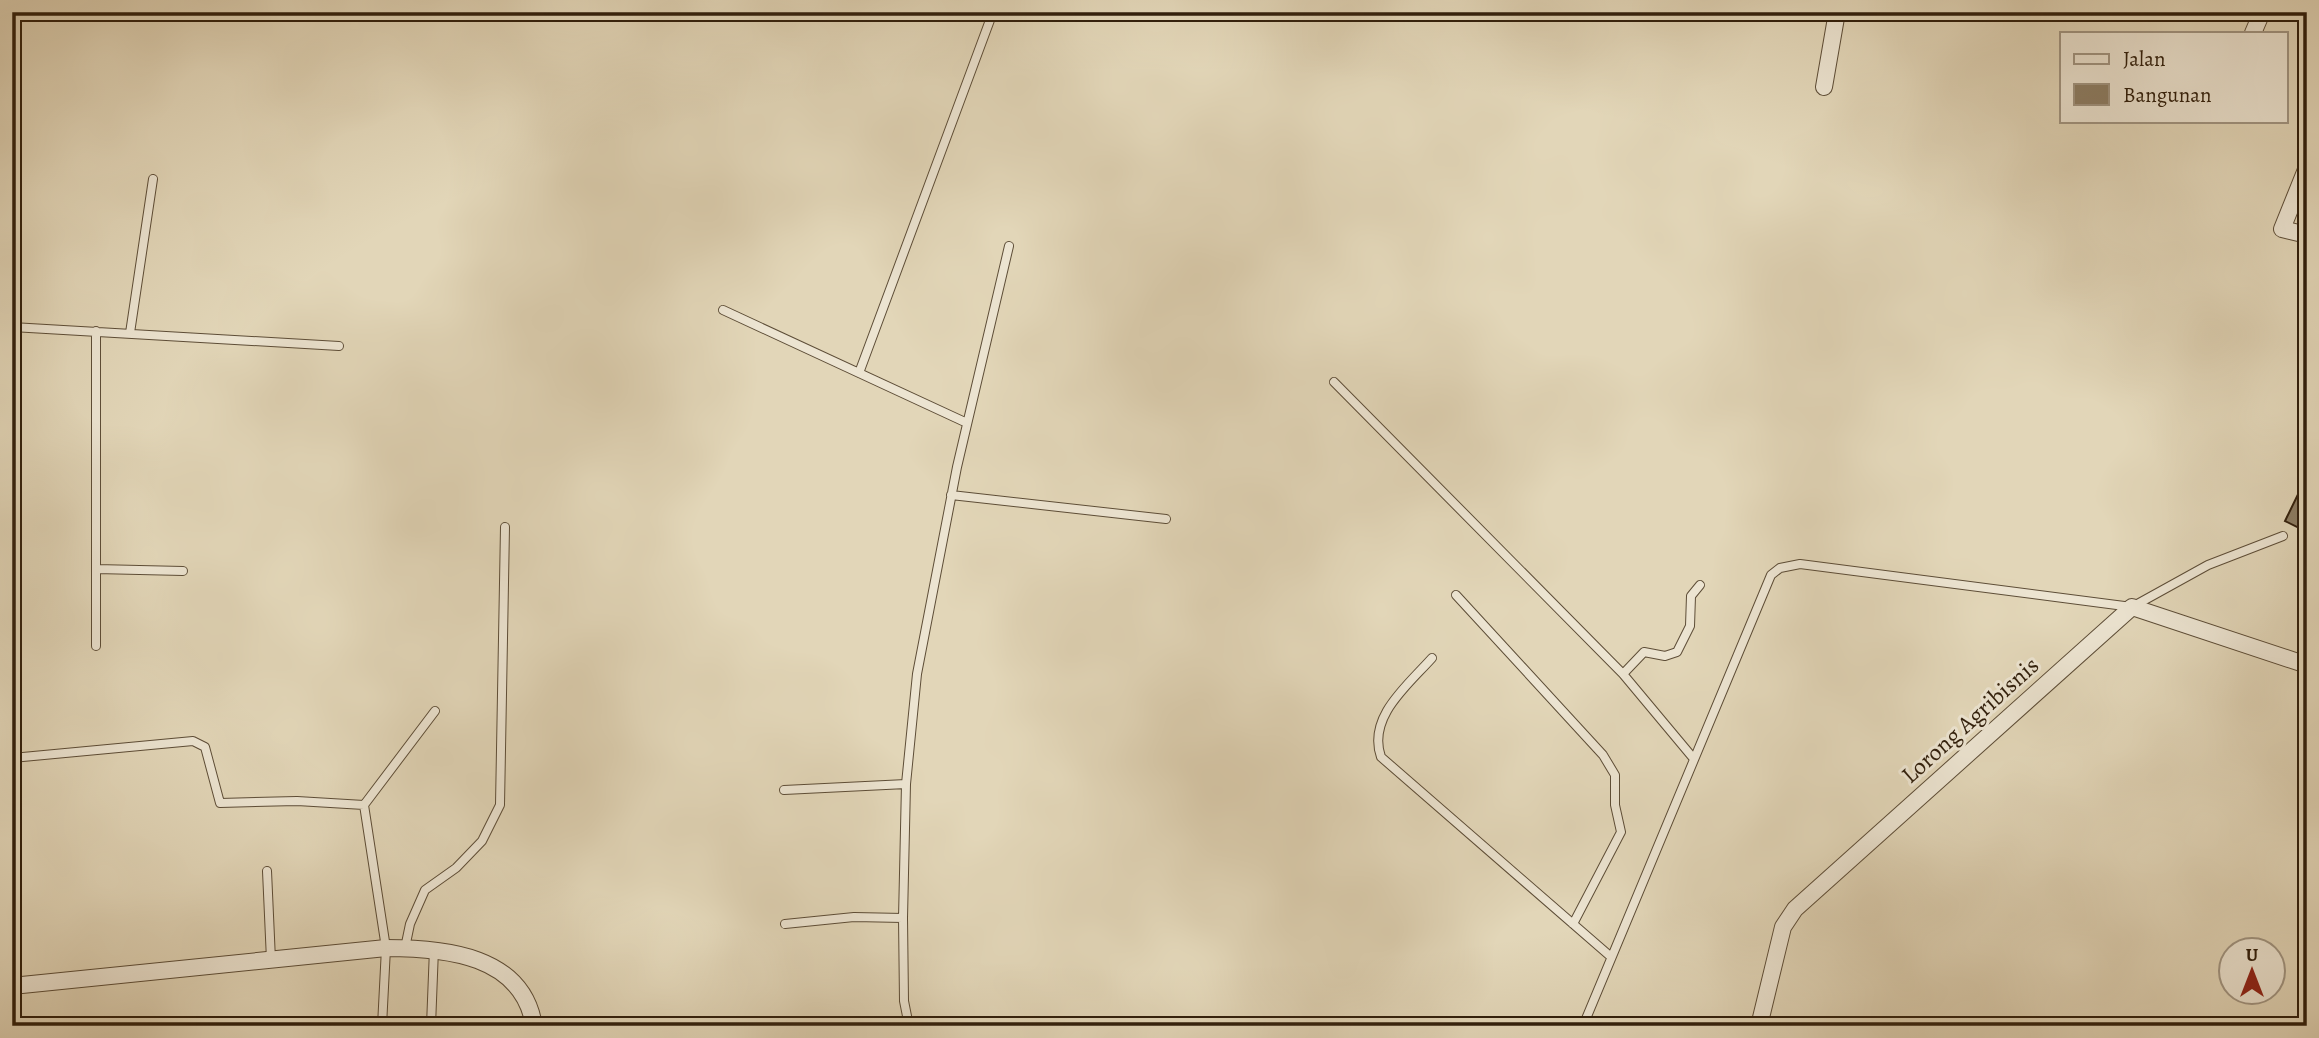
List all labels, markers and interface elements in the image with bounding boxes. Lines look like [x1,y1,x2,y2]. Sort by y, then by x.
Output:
legend [2060,32,2288,122]
text: Jalan [2123,45,2165,73]
text: Bangunan [2123,81,2212,109]
street label: Lorong Agribisnis [1894,650,2046,790]
north arrow [2218,936,2288,1006]
text: U [2246,942,2259,968]

